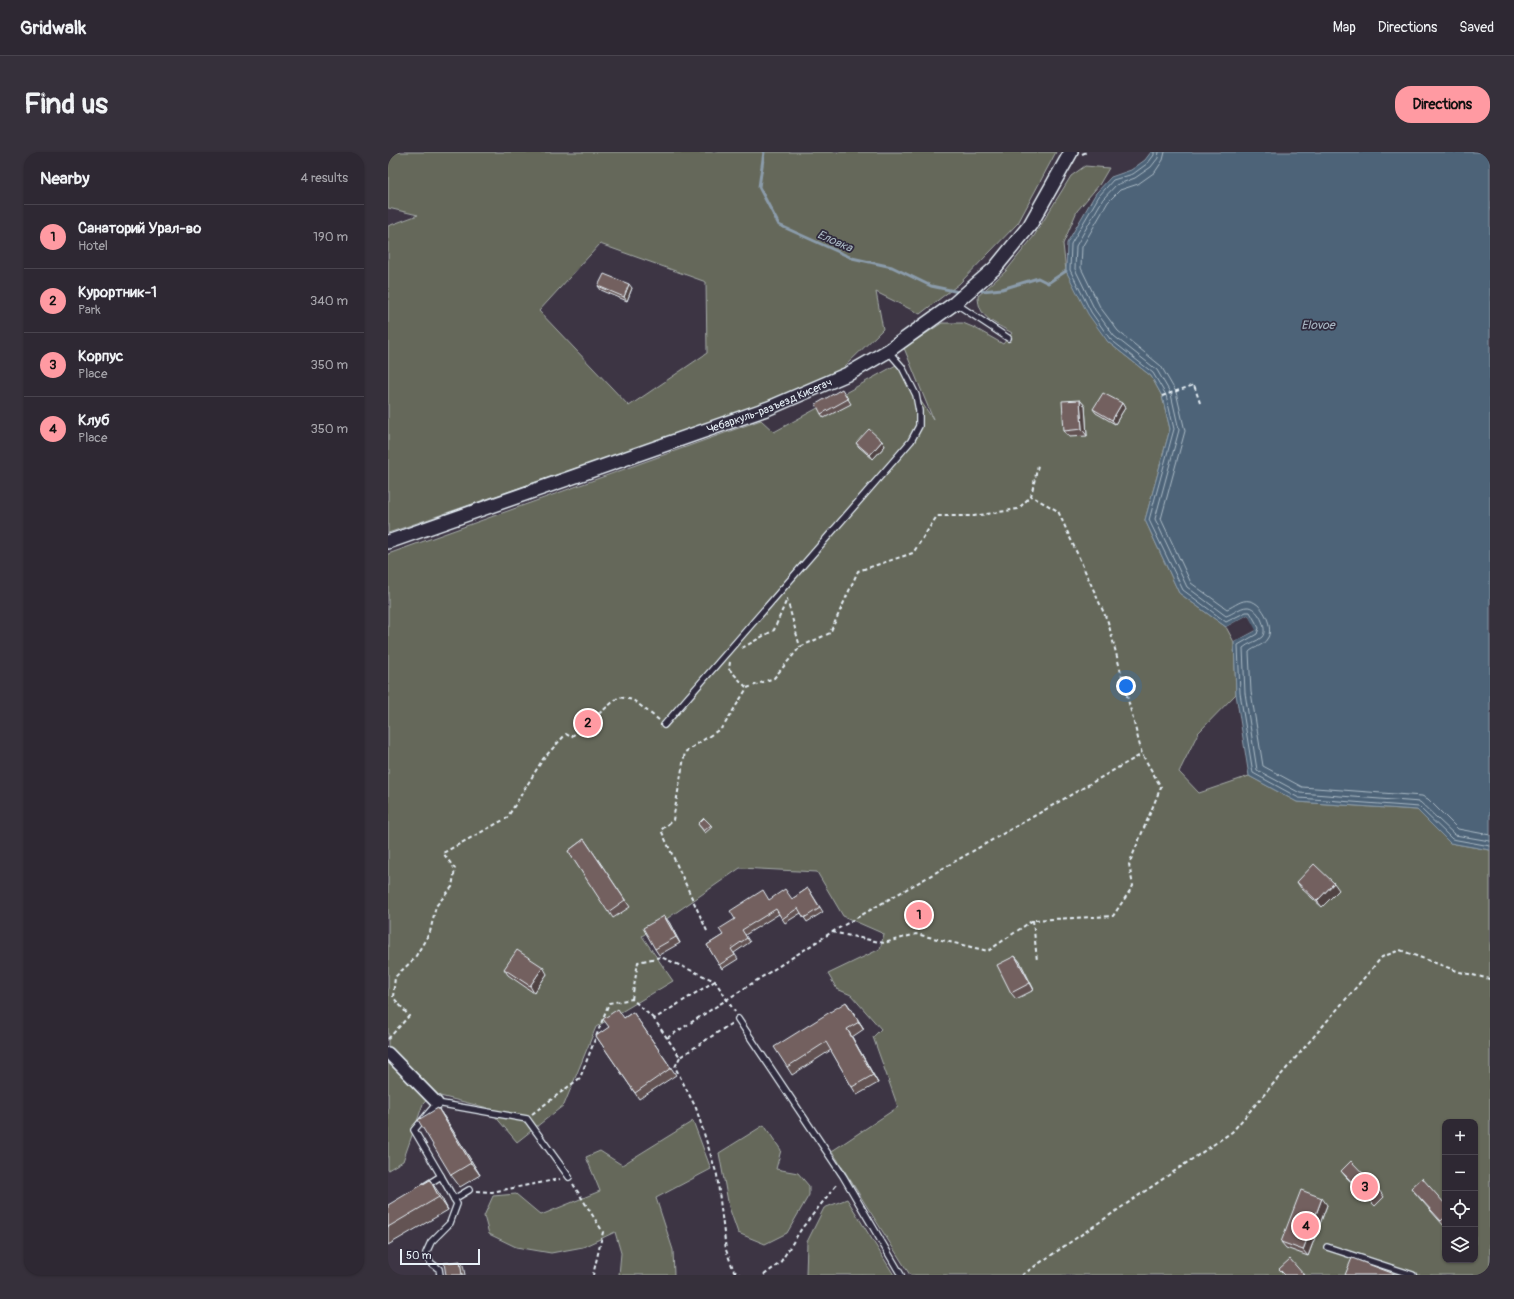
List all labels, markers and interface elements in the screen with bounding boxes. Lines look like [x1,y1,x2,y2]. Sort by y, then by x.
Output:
text: Gridwalk [20,16,86,40]
text: Map [1333,19,1356,36]
text: Directions [1378,19,1437,36]
text: Saved [1459,19,1494,36]
button: Directions [1395,86,1490,123]
text: Find us [24,87,108,122]
text: Nearby [40,168,89,189]
text: 4 results [301,170,348,186]
text: Санаторий Урал-во [78,219,201,238]
water label: Еловка [815,227,856,256]
text: 1 [50,229,56,245]
text: 190 m [313,229,348,245]
text: Hotel [78,238,108,254]
text: Курортник-1 [78,283,157,302]
text: 2 [49,293,57,309]
text: 340 m [310,293,348,309]
text: Park [78,302,101,318]
water label: Elovoe [1301,318,1336,333]
text: Корпус [78,347,123,366]
text: 3 [49,357,57,373]
text: 350 m [310,357,348,373]
text: Place [78,366,107,382]
street label: Чебаркуль-разъезд Кисегач [705,376,834,436]
text: Клуб [78,411,110,430]
text: 4 [49,421,57,437]
text: 350 m [310,421,348,437]
text: Place [78,430,107,446]
your location [1116,676,1136,696]
pin: 2 [575,708,601,738]
pin: 1 [906,900,932,930]
map controls [1442,1119,1478,1263]
button: + [1442,1119,1478,1155]
button: − [1442,1155,1478,1191]
pin: 3 [1352,1172,1378,1202]
button: locate [1442,1191,1478,1227]
pin: 4 [1293,1211,1319,1241]
button: layers [1442,1227,1478,1263]
scale bar [400,1247,480,1266]
text: 50 m [406,1249,432,1262]

